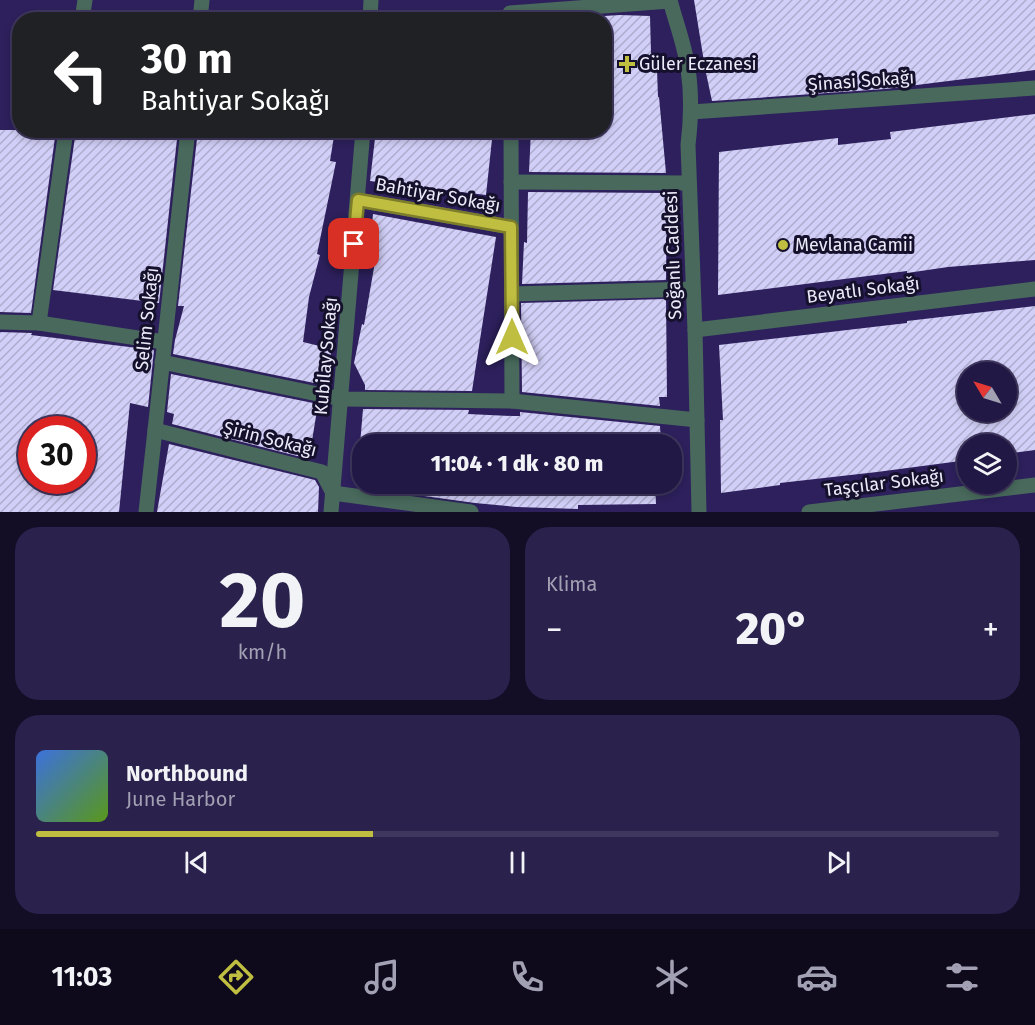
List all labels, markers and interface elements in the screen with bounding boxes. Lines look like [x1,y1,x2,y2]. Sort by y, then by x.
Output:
text: 30 m [141,34,233,84]
icon: left [42,36,120,114]
place label: Güler Eczanesi [639,53,757,75]
marker: Güler Eczanesi [620,57,634,71]
street label: Şinasi Sokağı [807,66,915,96]
text: Bahtiyar Sokağı [141,85,330,117]
street label: Bahtiyar Sokağı [374,173,502,217]
street label: Soğanlı Caddesi [660,190,686,320]
pin [328,218,379,269]
icon: arrive [337,227,370,260]
place label: Mevlana Camii [795,234,913,256]
marker: Mevlana Camii [776,238,790,252]
street label: Selim Sokağı [131,266,163,372]
street label: Beyatlı Sokağı [805,272,921,308]
street label: Kubilay Sokağı [310,296,342,416]
position arrow [480,305,544,369]
north arrow [957,362,1017,422]
map controls [957,362,1017,494]
speed limit sign: 30 [18,416,96,494]
street label: Şirin Sokağı [221,417,319,461]
button: layers [957,434,1017,494]
text: 11:04 · 1 dk · 80 m [431,450,603,477]
street label: Taşçılar Sokağı [823,465,945,501]
text: 20 [220,554,305,648]
text: Klima [546,572,597,596]
text: 20° [736,602,809,656]
text: − [546,610,563,650]
text: + [983,610,999,650]
text: km/h [238,640,287,664]
text: Northbound [126,760,248,787]
text: June Harbor [126,787,235,811]
icon: previous [180,846,213,879]
icon: pause [501,846,534,879]
icon: next [822,846,855,879]
icon: directions [215,956,257,998]
icon: music [361,956,403,998]
icon: phone [506,956,548,998]
icon: climate [651,956,693,998]
icon: car [796,956,838,998]
icon: filters [941,956,983,998]
text: 11:03 [52,961,112,993]

